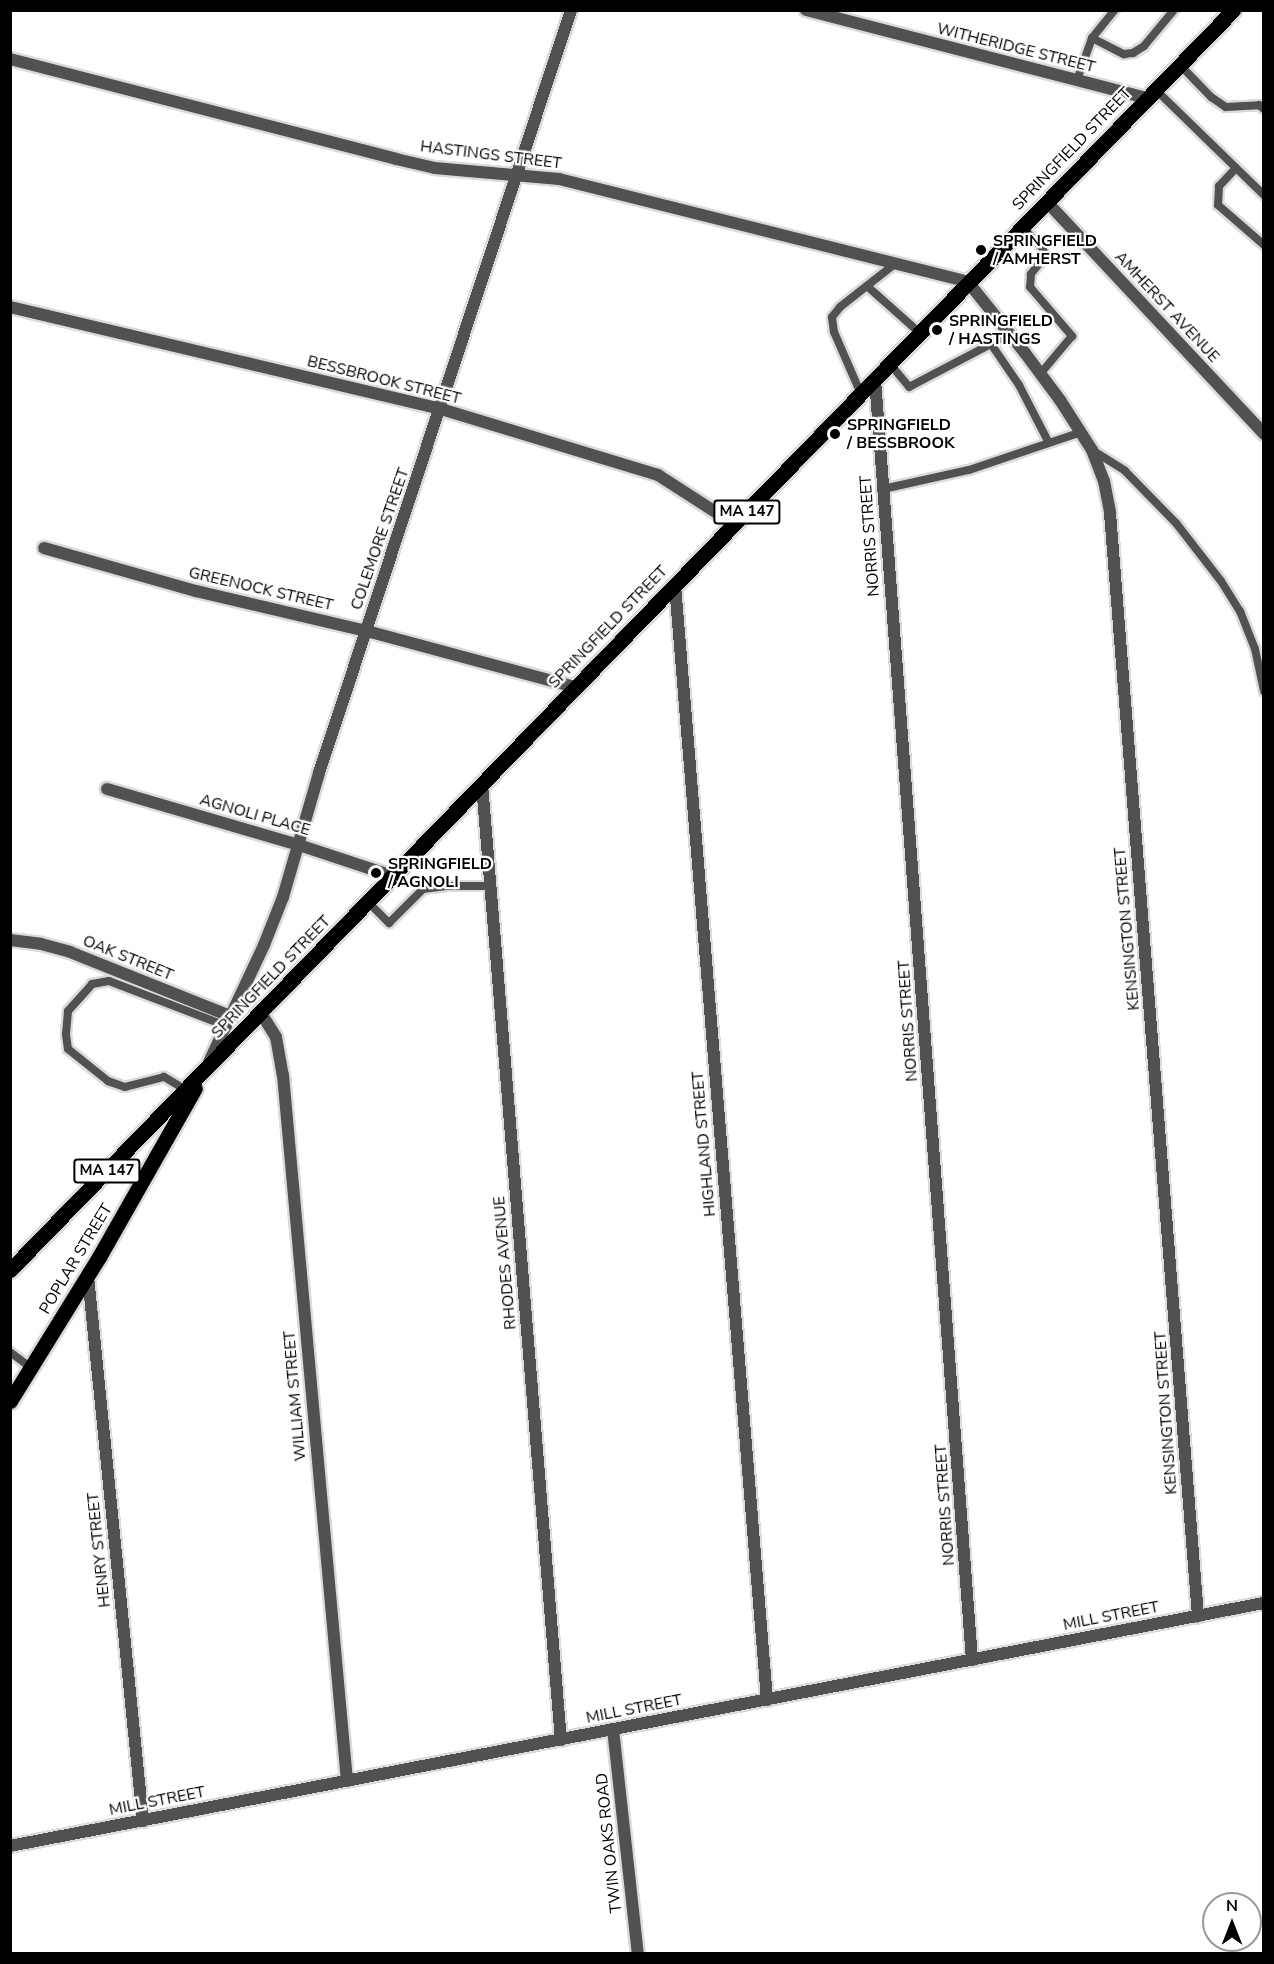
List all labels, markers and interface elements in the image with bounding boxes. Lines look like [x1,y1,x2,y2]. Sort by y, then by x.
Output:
street label: WITHERIDGE STREET [935,19,1097,77]
street label: SPRINGFIELD STREET [1008,84,1136,214]
street label: HASTINGS STREET [419,137,563,173]
place label: SPRINGFIELD / AMHERST [993,231,1097,269]
marker: SPRINGFIELD / AMHERST [974,243,988,257]
street label: AMHERST AVENUE [1111,247,1223,367]
place label: SPRINGFIELD / HASTINGS [949,311,1053,349]
marker: SPRINGFIELD / HASTINGS [930,323,944,337]
street label: BESSBROOK STREET [305,352,463,408]
place label: SPRINGFIELD / BESSBROOK [847,415,955,453]
marker: SPRINGFIELD / BESSBROOK [828,427,842,441]
street label: COLEMORE STREET [347,466,413,612]
street label: NORRIS STREET [856,475,884,597]
road number: MA 147 [712,500,782,524]
street label: SPRINGFIELD STREET [544,562,672,692]
street label: GREENOCK STREET [187,563,335,615]
street label: AGNOLI PLACE [197,790,313,840]
street label: KENSINGTON STREET [1110,847,1144,1011]
place label: SPRINGFIELD / AGNOLI [388,854,492,892]
marker: SPRINGFIELD / AGNOLI [369,866,383,880]
street label: SPRINGFIELD STREET [207,912,335,1042]
street label: OAK STREET [80,931,176,985]
street label: NORRIS STREET [894,960,922,1082]
street label: HIGHLAND STREET [688,1070,720,1218]
road number: MA 147 [72,1159,142,1183]
street label: RHODES AVENUE [490,1195,520,1331]
street label: POPLAR STREET [36,1200,116,1318]
street label: WILLIAM STREET [280,1330,310,1462]
street label: KENSINGTON STREET [1151,1331,1181,1495]
street label: NORRIS STREET [931,1444,959,1566]
street label: HENRY STREET [83,1492,115,1608]
street label: MILL STREET [1061,1597,1161,1635]
street label: MILL STREET [584,1690,684,1728]
street label: TWIN OAKS ROAD [592,1772,626,1914]
street label: MILL STREET [107,1782,207,1820]
north arrow [1202,1892,1262,1952]
text: N [1226,1895,1238,1917]

